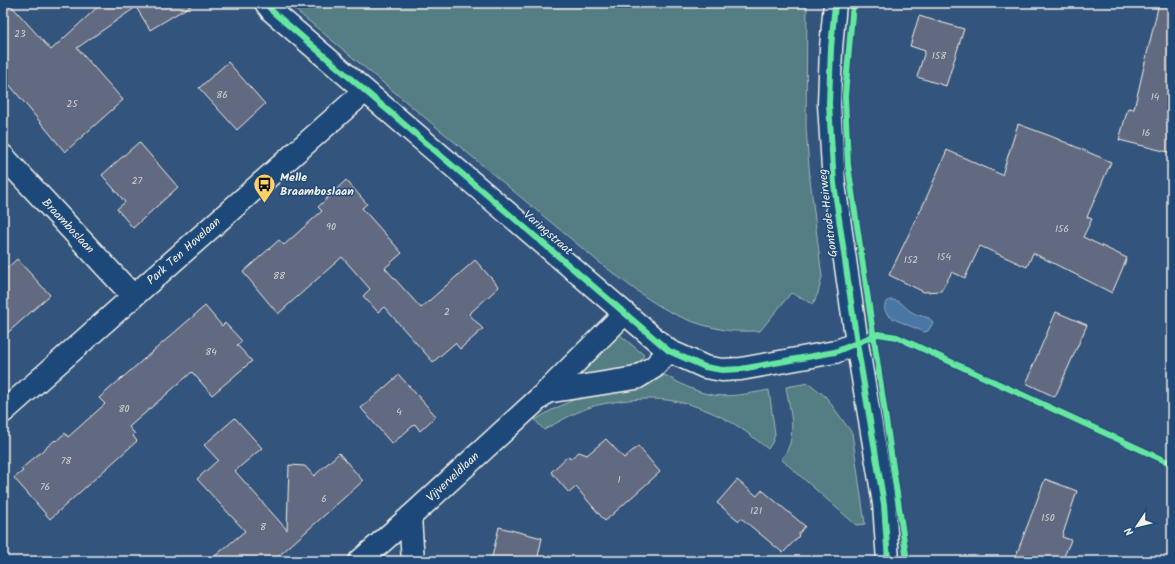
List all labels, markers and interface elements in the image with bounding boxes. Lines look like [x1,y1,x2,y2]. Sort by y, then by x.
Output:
house number: 23 [14,26,26,42]
house number: 158 [932,48,947,64]
house number: 86 [216,87,228,103]
house number: 14 [1151,89,1160,105]
house number: 25 [66,96,78,112]
house number: 16 [1142,125,1150,141]
street label: Gontrode Heirweg [813,167,843,258]
place label: Melle Braamboslaan [280,168,354,201]
bus stop icon: Melle Braamboslaan [251,171,277,204]
house number: 27 [132,173,143,189]
street label: Braamboslaan [37,194,99,258]
street label: Varingstraat [519,206,577,260]
street label: Park Ten Hovelaan [143,212,225,290]
house number: 90 [326,219,336,235]
house number: 156 [1055,221,1069,237]
house number: 154 [937,249,951,265]
house number: 152 [904,252,918,268]
house number: 88 [273,268,286,284]
house number: 2 [444,304,450,320]
house number: 84 [205,344,217,360]
house number: 80 [118,401,130,417]
house number: 4 [396,404,402,420]
street label: Vijverveldlaan [422,447,484,507]
house number: 78 [61,453,72,469]
house number: 1 [617,472,621,488]
house number: 76 [40,479,50,495]
house number: 6 [321,491,327,507]
house number: 121 [750,503,762,519]
north arrow [1117,506,1157,546]
house number: 150 [1041,510,1055,526]
house number: 8 [260,519,267,535]
text: N [1120,523,1139,539]

